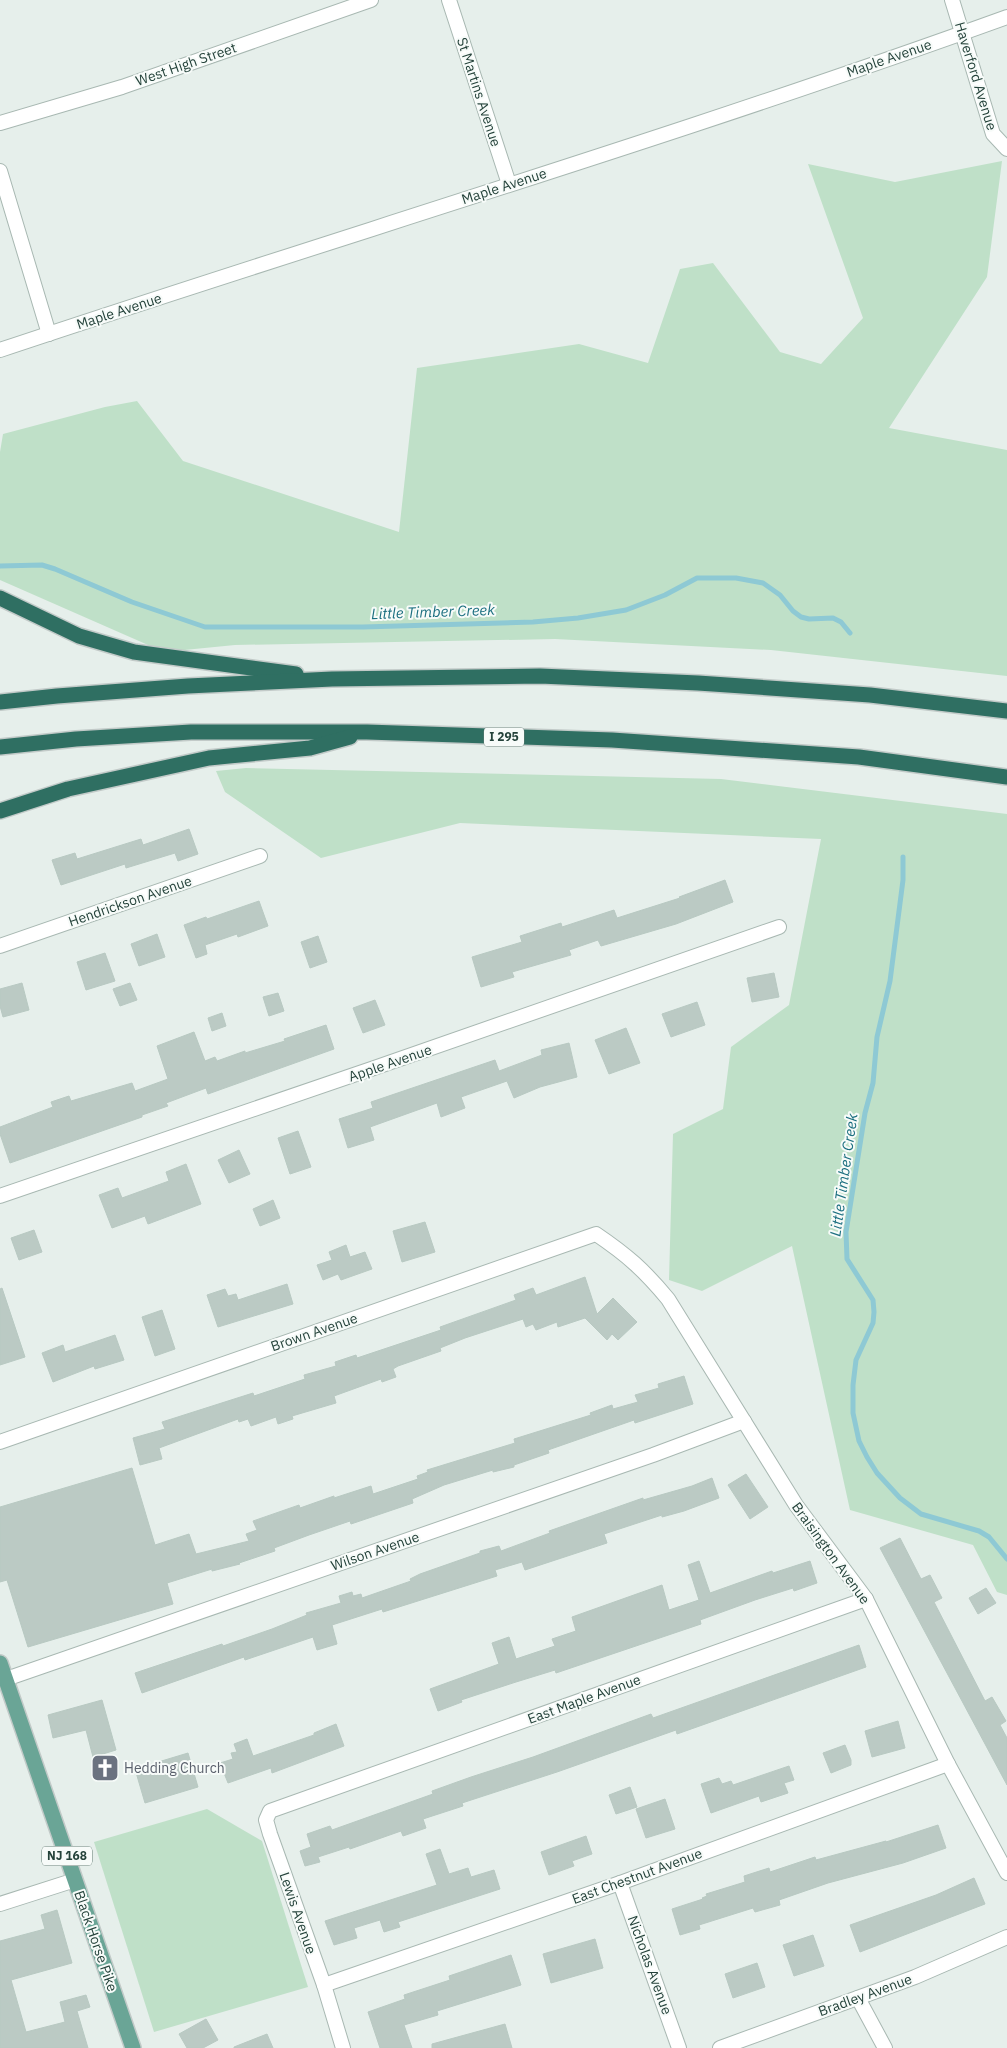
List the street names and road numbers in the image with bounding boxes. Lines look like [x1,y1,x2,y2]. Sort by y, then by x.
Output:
street label: Haverford Avenue [951,20,1001,133]
street label: St Martins Avenue [453,35,505,149]
street label: Maple Avenue [844,35,934,81]
street label: West High Street [133,38,239,90]
street label: Maple Avenue [459,164,549,208]
street label: Maple Avenue [74,289,164,333]
road number: I 295 [484,728,524,746]
street label: Hendrickson Avenue [66,871,194,931]
street label: Apple Avenue [346,1040,434,1086]
street label: Brown Avenue [268,1309,360,1355]
street label: Braisington Avenue [788,1499,874,1608]
street label: Wilson Avenue [328,1527,422,1575]
street label: East Maple Avenue [525,1670,643,1728]
street label: East Chestnut Avenue [569,1844,705,1908]
road number: NJ 168 [42,1846,92,1865]
street label: Lewis Avenue [276,1870,321,1957]
street label: Black Horse Pike [70,1888,122,1994]
street label: Nicholas Avenue [624,1913,676,2017]
street label: Bradley Avenue [816,1970,915,2020]

